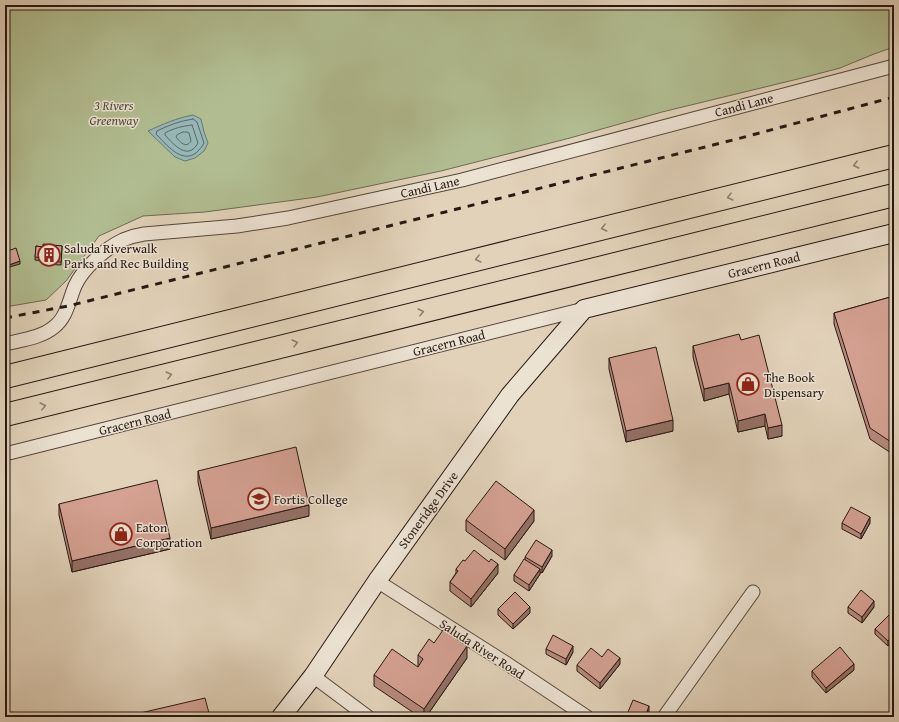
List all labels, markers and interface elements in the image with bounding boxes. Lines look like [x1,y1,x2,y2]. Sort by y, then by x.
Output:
street label: Candi Lane [713,88,775,122]
park label: 3 Rivers Greenway [90,96,138,130]
one-way arrow [853,160,860,169]
street label: Candi Lane [399,171,461,203]
one-way arrow [727,192,733,200]
one-way arrow [601,223,608,232]
place label: Saluda Riverwalk Parks and Rec Building [64,239,189,273]
building icon: Saluda Riverwalk Parks and Rec Building [36,242,62,268]
street label: Gracern Road [726,247,802,283]
one-way arrow [475,255,481,263]
one-way arrow [418,309,425,317]
street label: Gracern Road [411,325,487,361]
one-way arrow [292,340,298,348]
place label: The Book Dispensary [764,368,825,402]
one-way arrow [166,371,172,379]
shop icon: The Book Dispensary [735,371,761,397]
one-way arrow [39,402,46,411]
street label: Gracern Road [97,404,173,440]
street label: Stoneridge Drive [393,467,463,553]
school or university icon: Fortis College [246,486,272,512]
place label: Fortis College [274,490,348,509]
place label: Eaton Corporation [136,518,203,552]
shop icon: Eaton Corporation [108,521,134,547]
street label: Saluda River Road [436,614,528,684]

